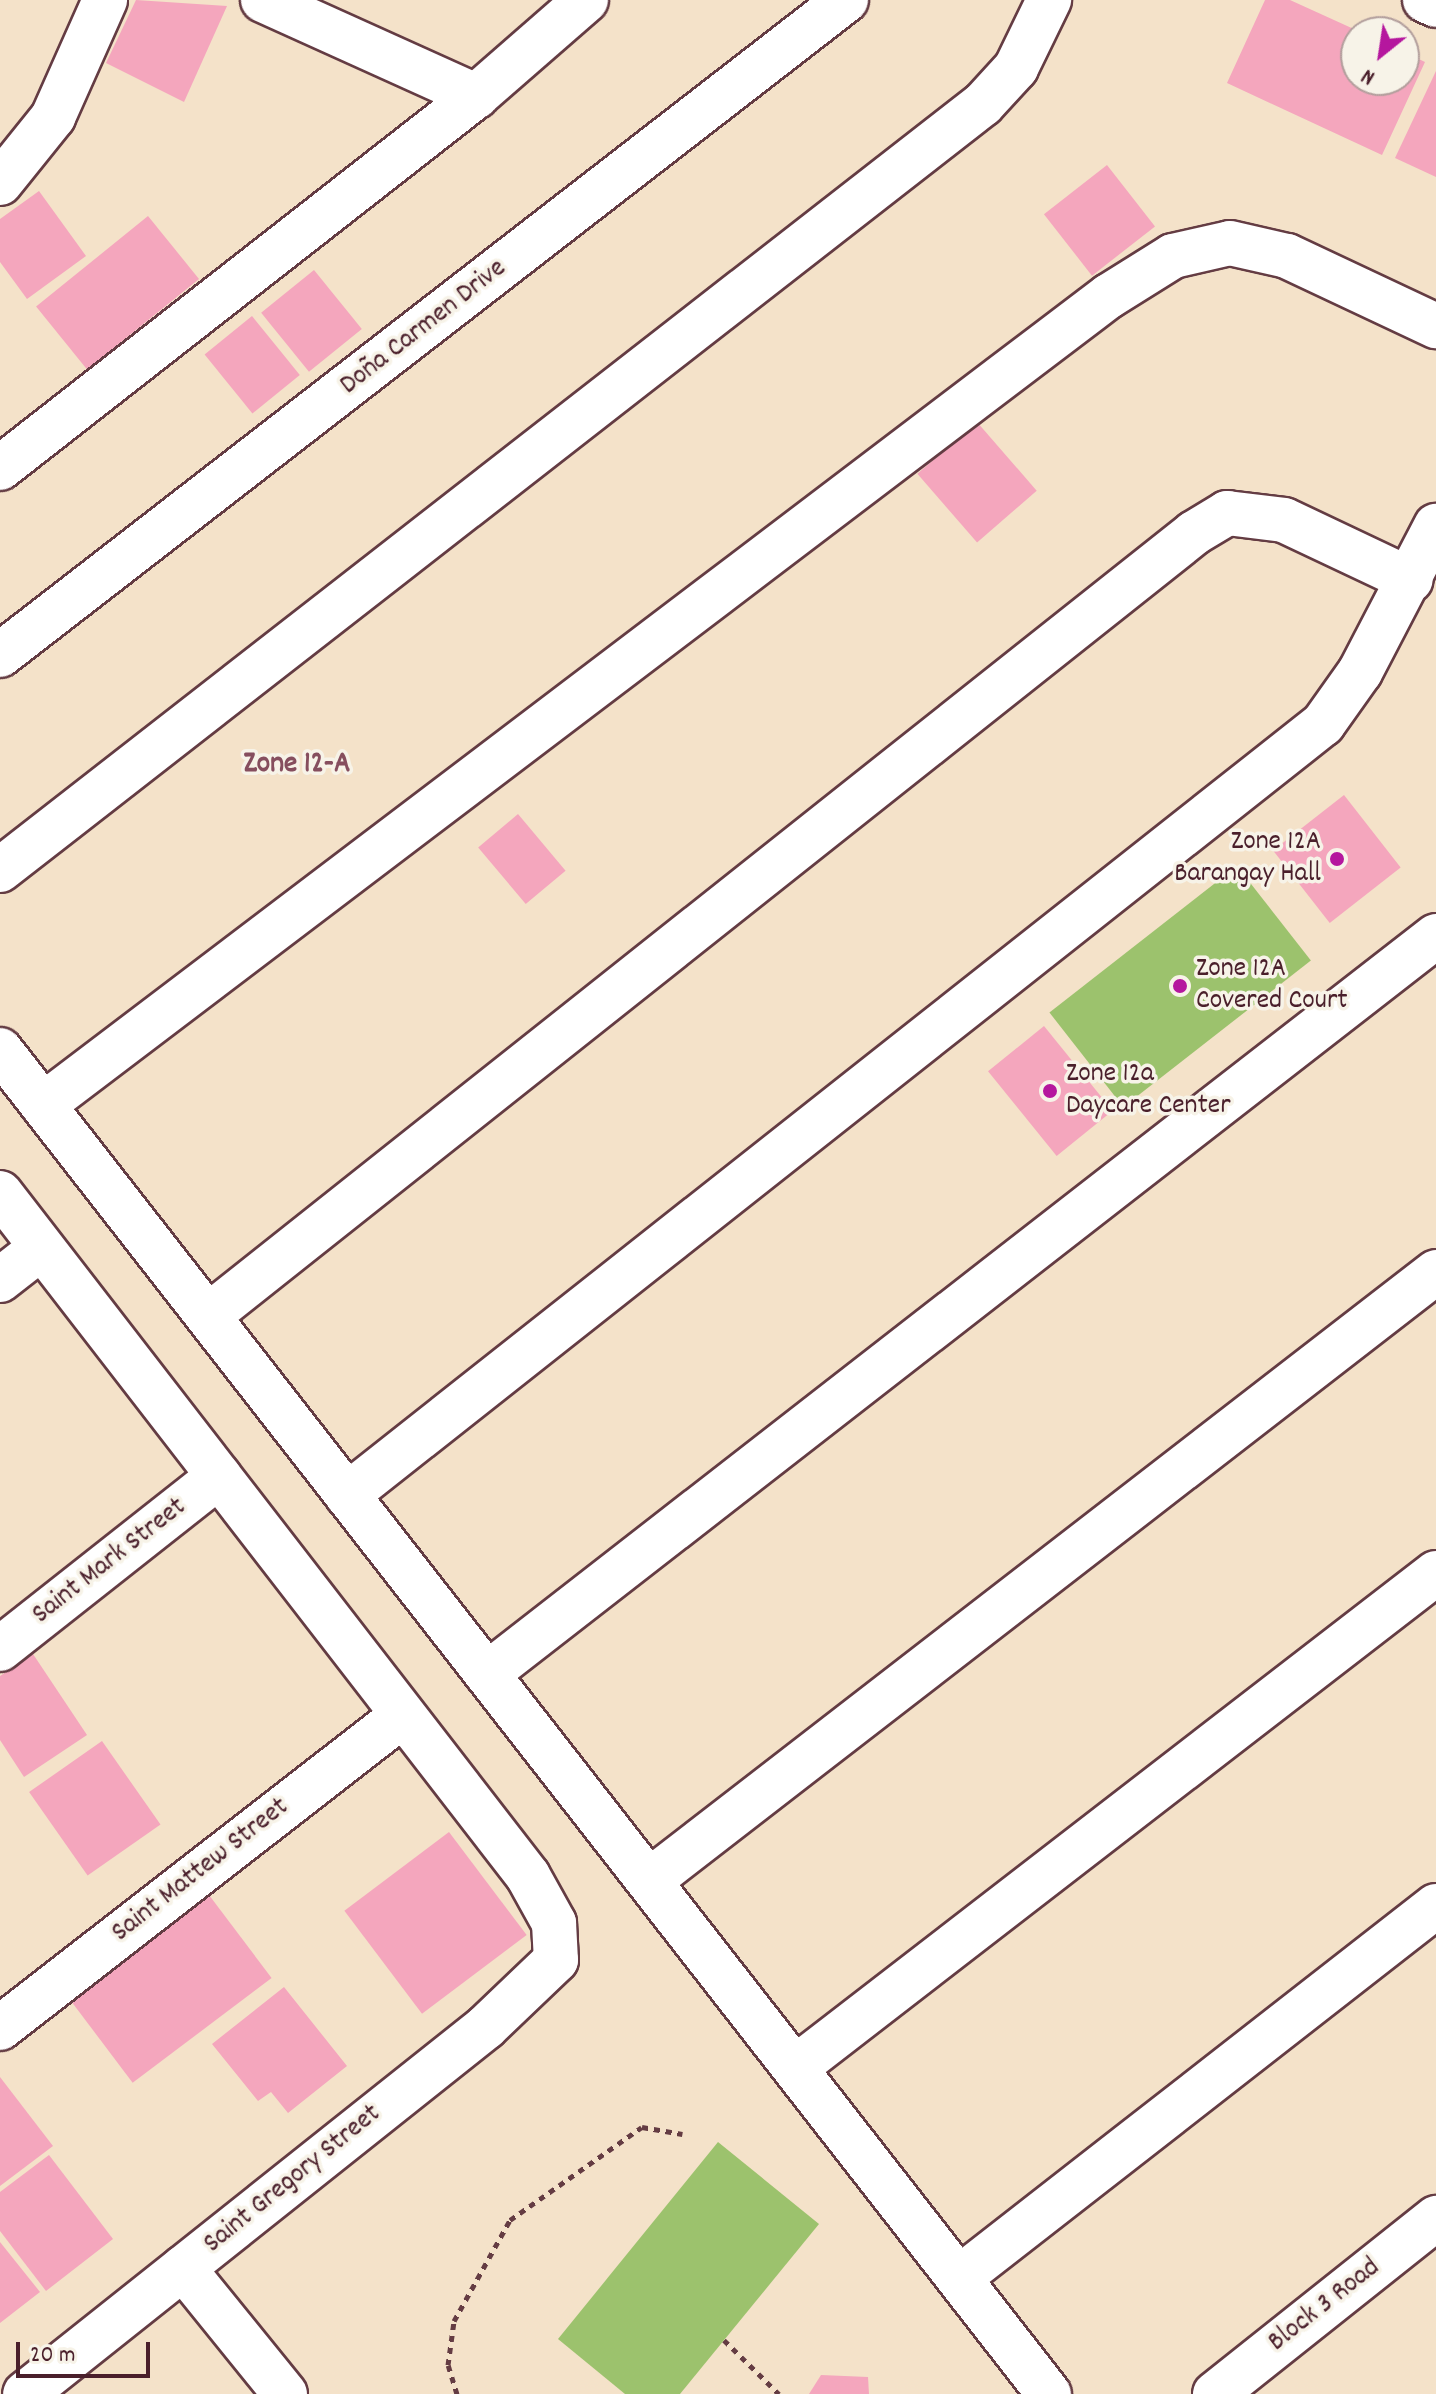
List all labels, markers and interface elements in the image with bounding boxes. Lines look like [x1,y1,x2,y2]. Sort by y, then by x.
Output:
north arrow [1340,16,1420,96]
text: N [1356,59,1381,92]
street label: Doña Carmen Drive [334,253,514,403]
district label: Zone 12-A [244,748,350,784]
place label: Zone 12A Barangay Hall [1174,826,1321,892]
marker: Zone 12A Barangay Hall [1328,850,1346,868]
place label: Zone 12A Covered Court [1196,953,1348,1019]
marker: Zone 12A Covered Court [1171,977,1189,995]
place label: Zone 12a Daycare Center [1066,1058,1231,1124]
marker: Zone 12a Daycare Center [1041,1082,1059,1100]
street label: Saint Mark Street [26,1491,194,1633]
street label: Saint Mattew Street [106,1791,296,1951]
street label: Saint Gregory Street [198,2098,388,2262]
street label: Block 3 Road [1262,2252,1388,2360]
scale bar [20,2326,154,2376]
text: 20 m [30,2339,76,2373]

